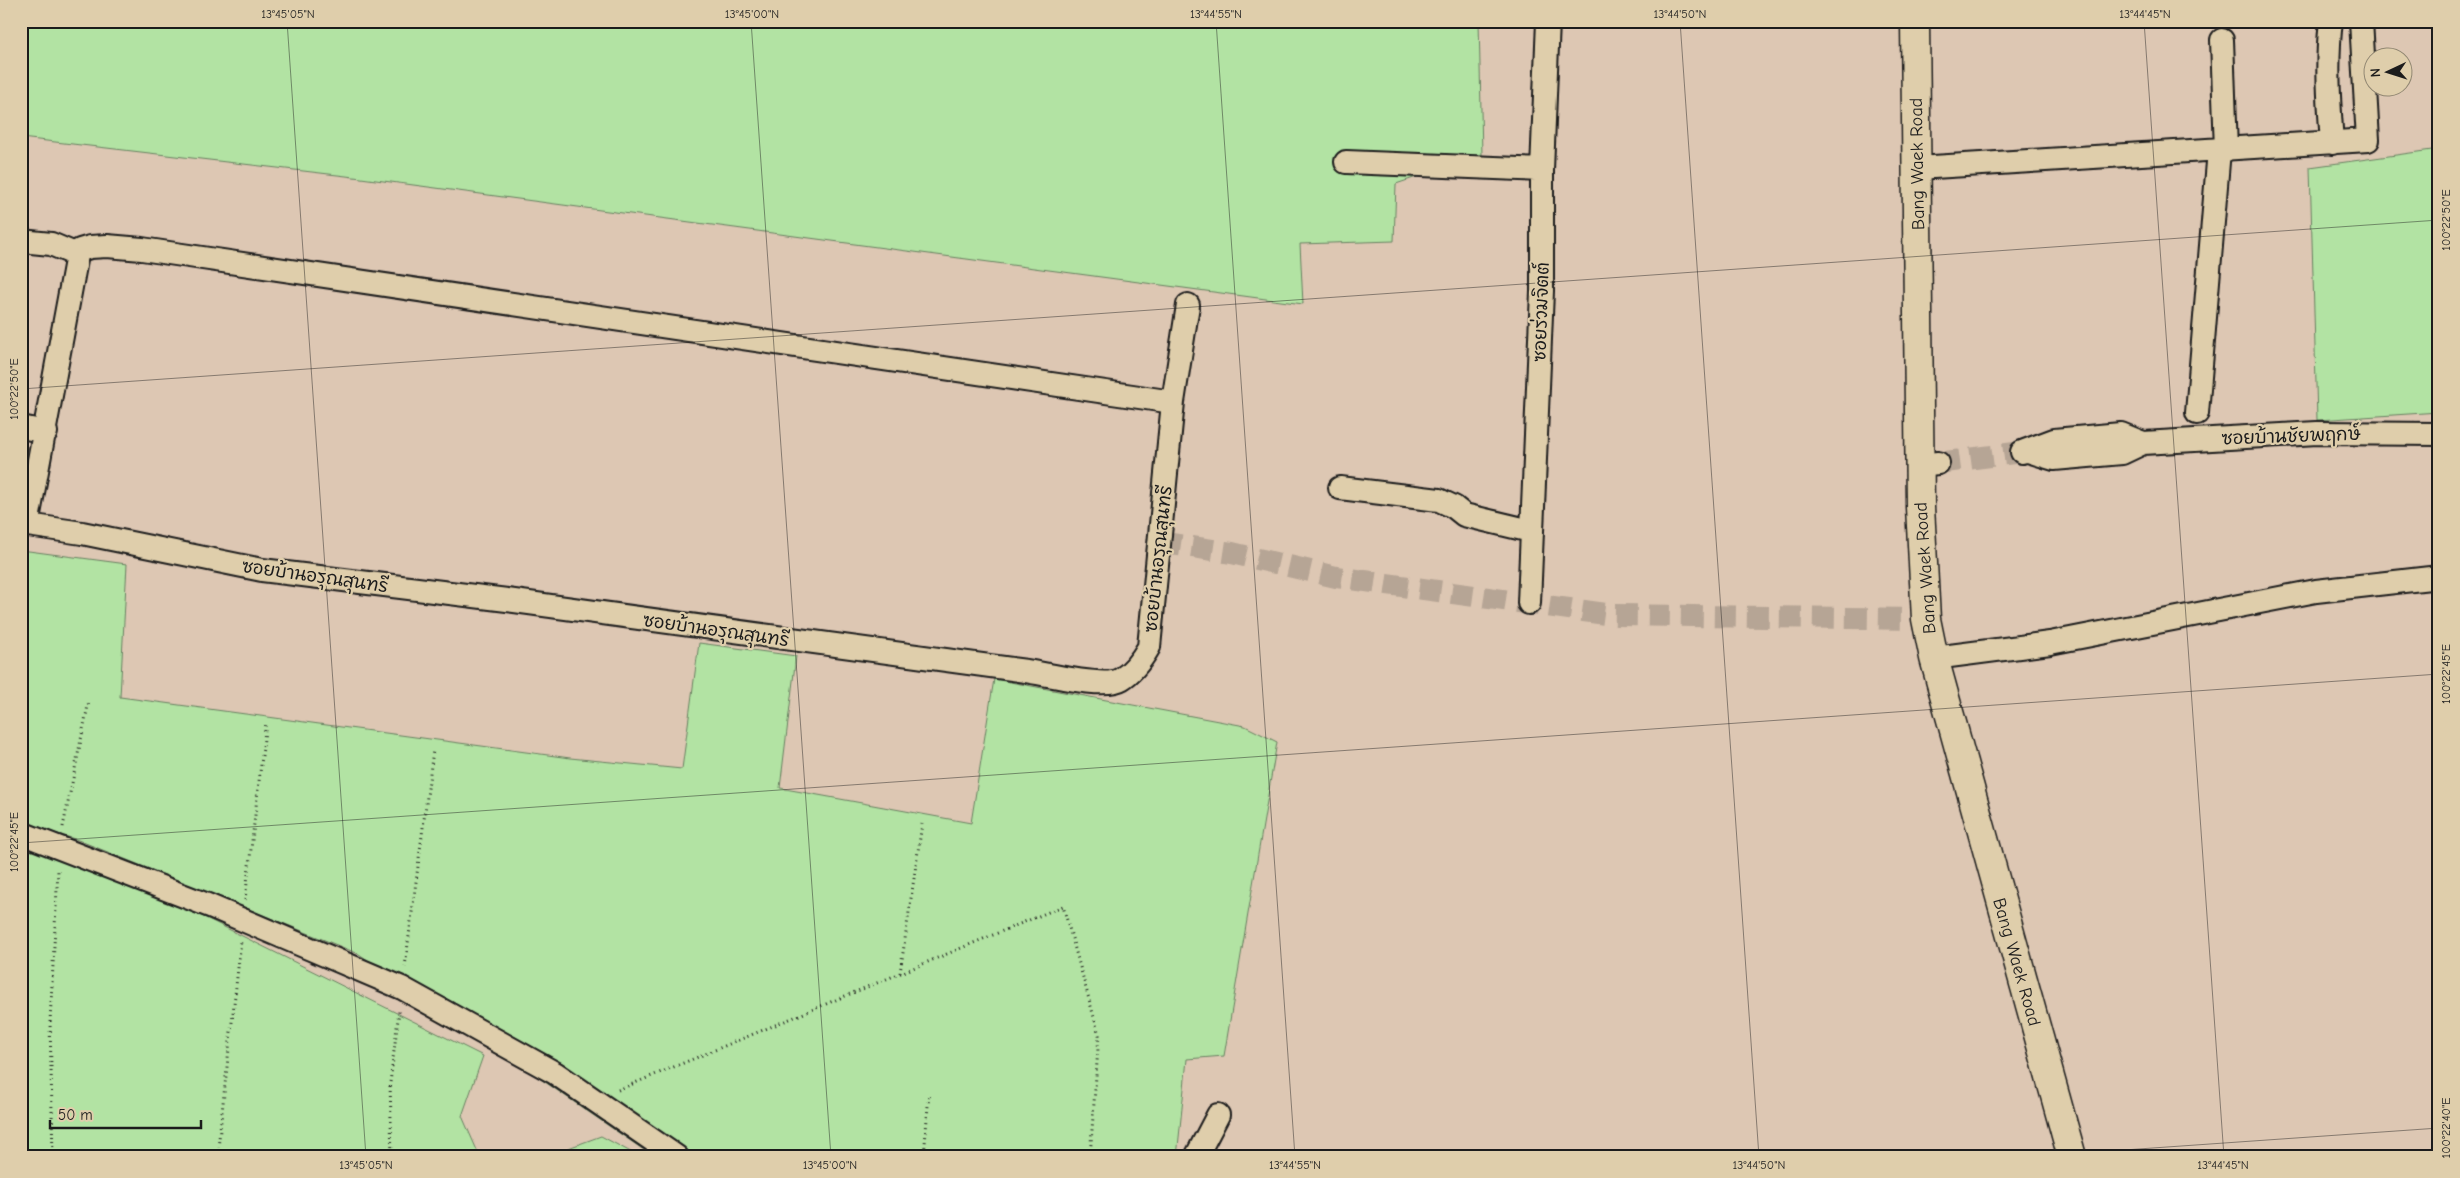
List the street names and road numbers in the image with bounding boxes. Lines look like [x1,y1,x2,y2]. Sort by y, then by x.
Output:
street label: Bang Waek Road [1906,98,1929,230]
street label: ซอยร่วมจิตต์ [1526,262,1554,362]
street label: ซอยบ้านชัยพฤกษ์ [2221,421,2361,450]
street label: ซอยบ้านอรุณสุนทรี [1138,484,1180,634]
street label: Bang Waek Road [1910,501,1941,635]
street label: ซอยบ้านอรุณสุนทรี [240,554,390,600]
street label: ซอยบ้านอรุณสุนทรี [641,608,791,654]
street label: Bang Waek Road [1988,896,2045,1029]

